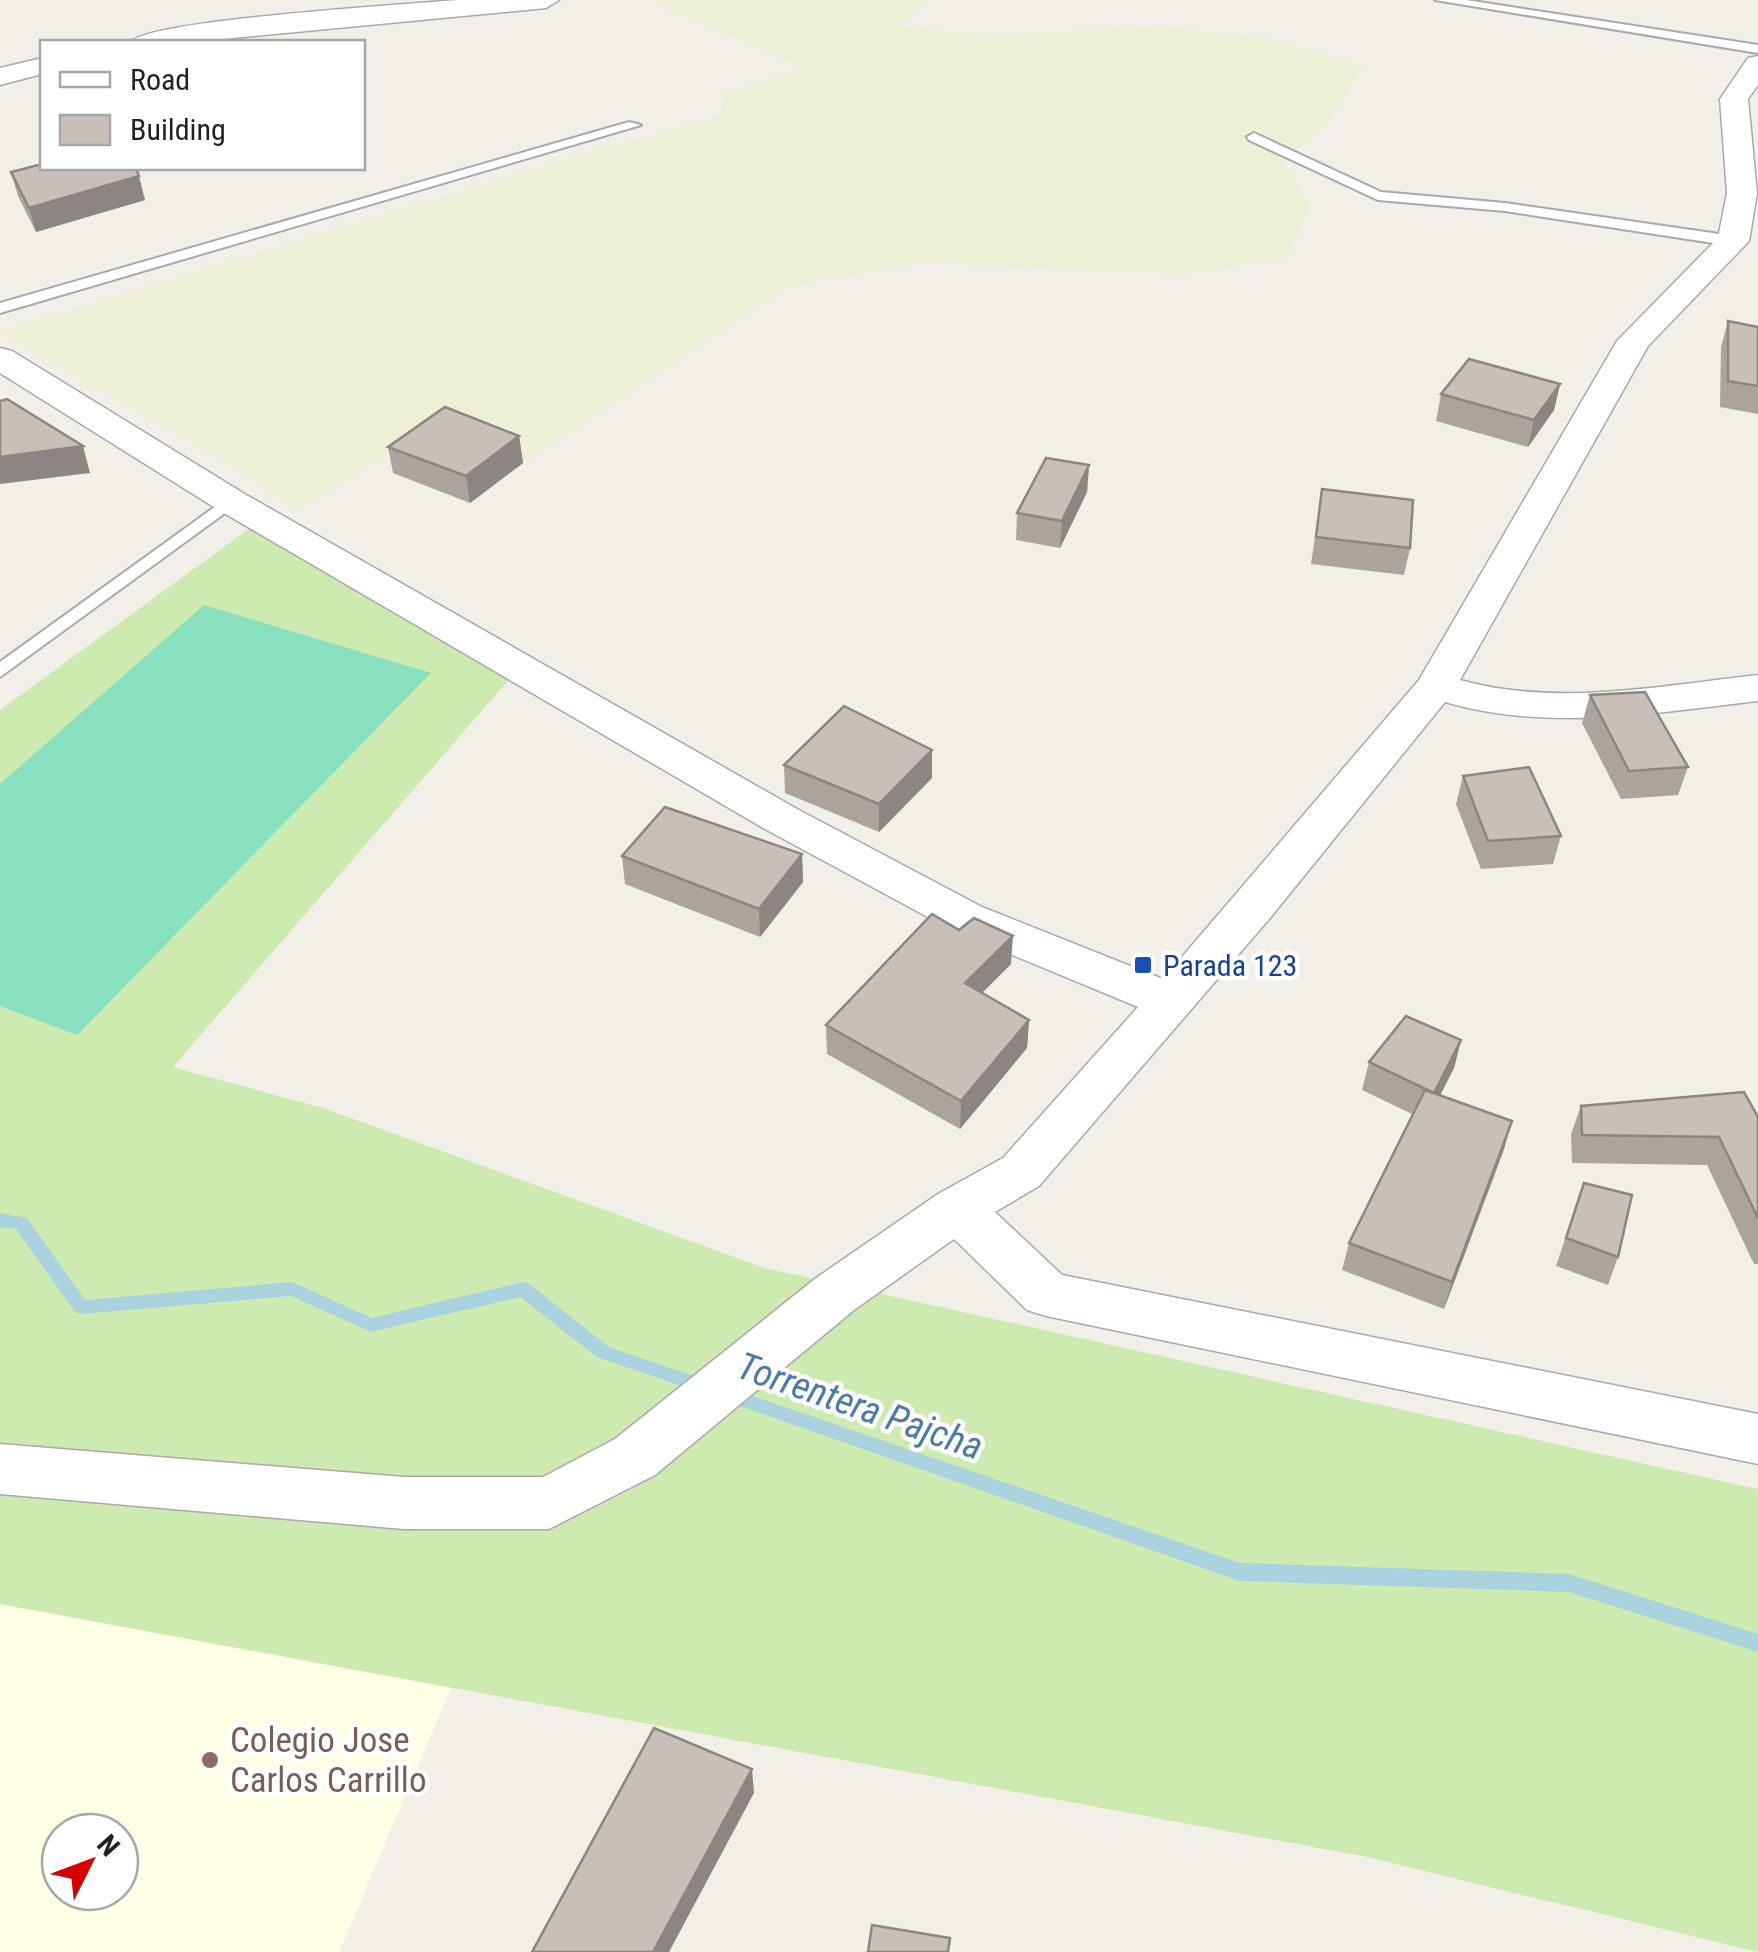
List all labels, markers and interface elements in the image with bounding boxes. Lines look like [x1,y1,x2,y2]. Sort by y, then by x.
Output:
legend [40,40,365,170]
text: Road [130,62,190,97]
text: Building [130,112,226,147]
place label: Parada 123 [1163,948,1297,983]
marker: Parada 123 [1132,954,1154,976]
water label: Torrentera Pajcha [731,1343,989,1469]
place label: Colegio Jose Carlos Carrillo [230,1720,426,1801]
marker: Colegio Jose Carlos Carrillo [199,1749,221,1771]
north arrow [40,1812,140,1912]
text: N [90,1828,126,1863]

